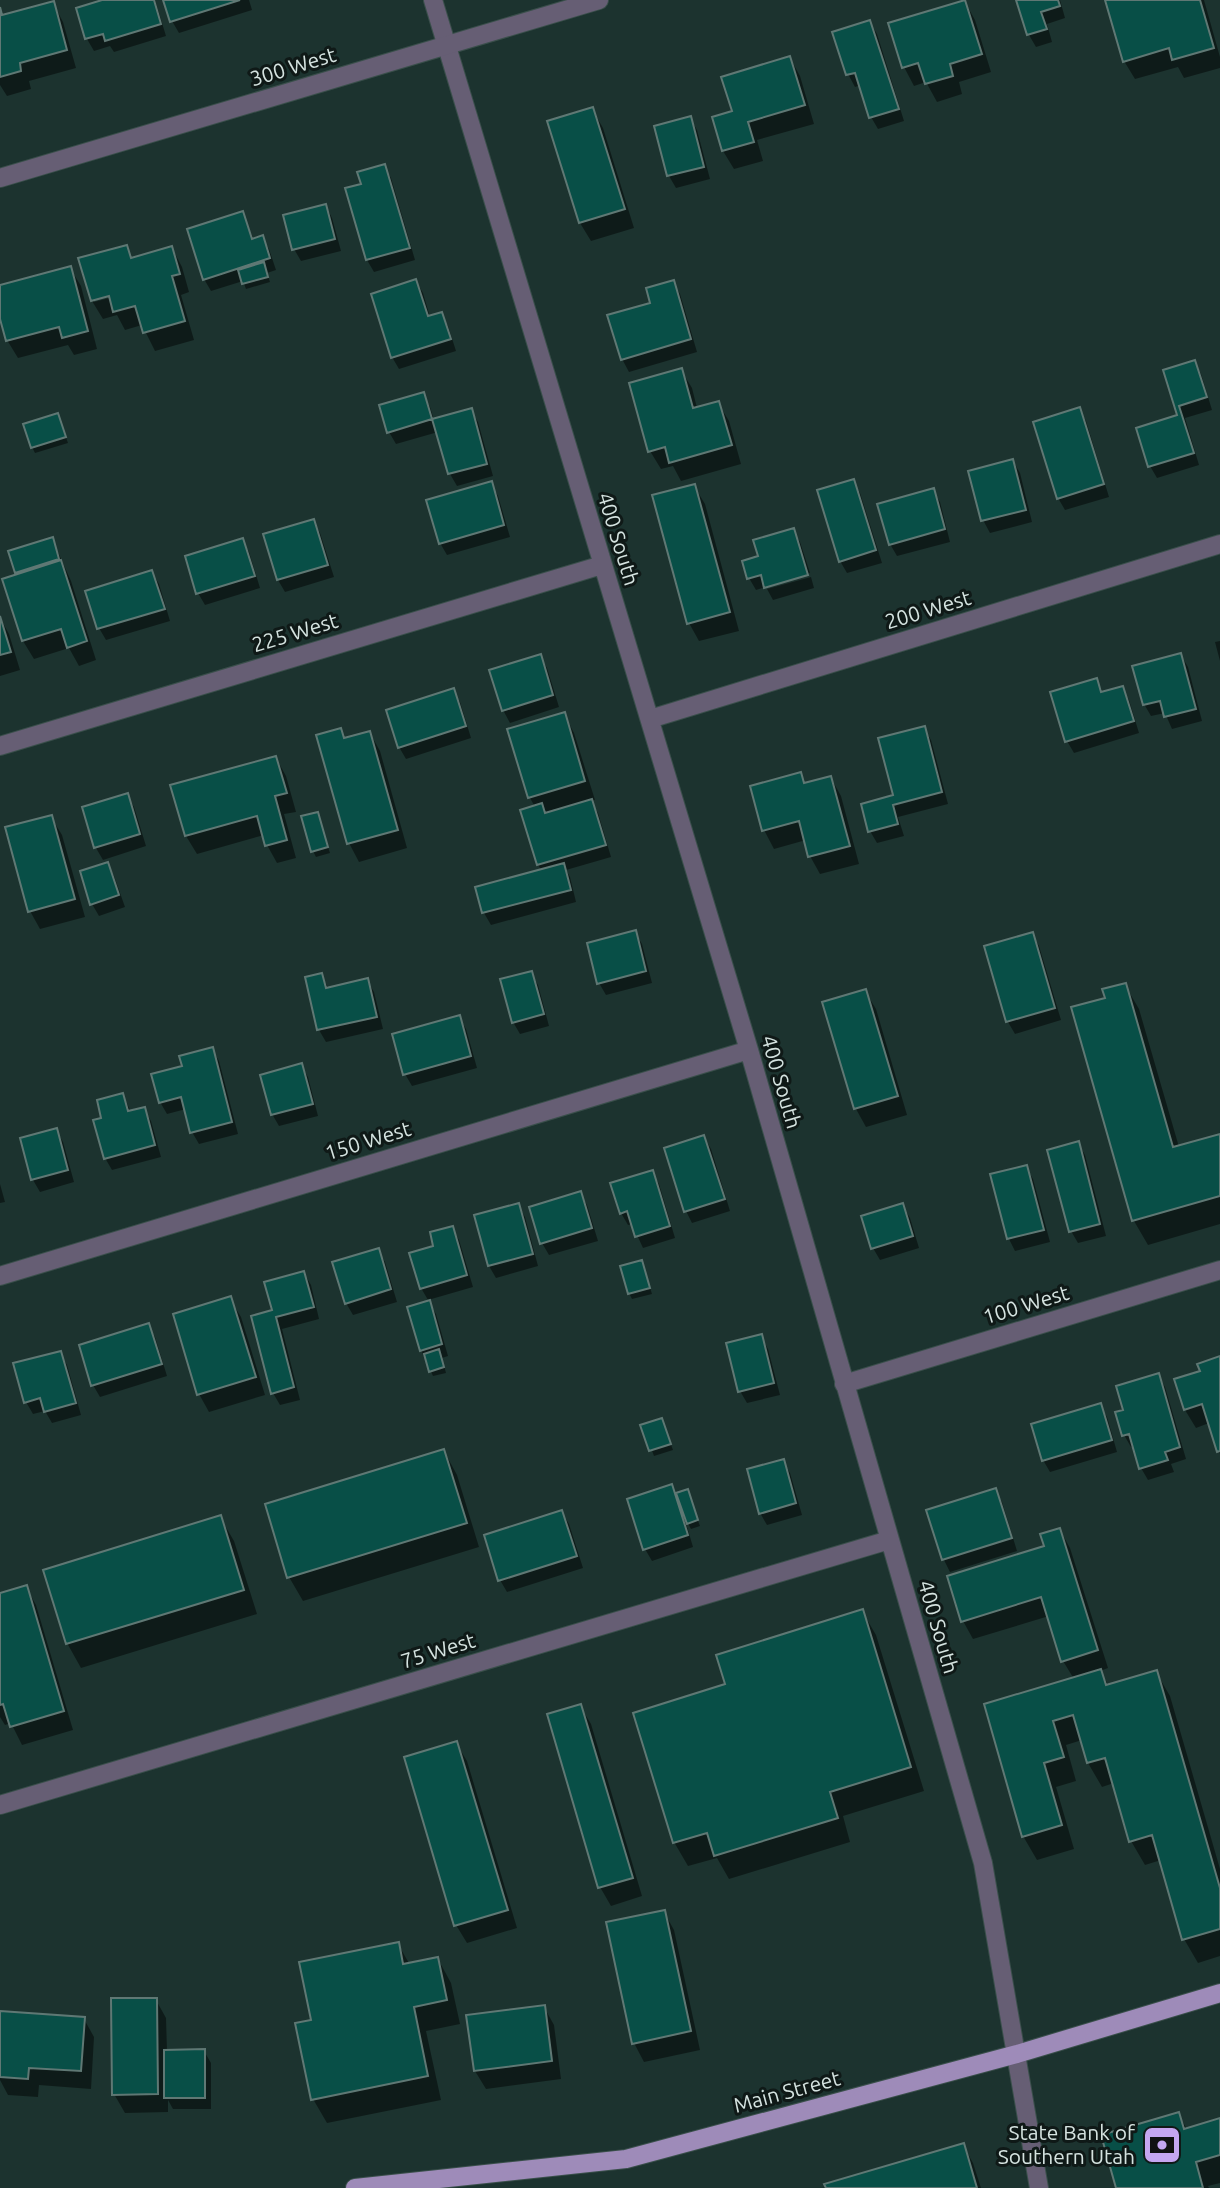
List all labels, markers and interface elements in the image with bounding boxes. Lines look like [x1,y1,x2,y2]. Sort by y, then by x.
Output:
street label: 300 West [247,42,338,90]
street label: 400 South [593,489,644,588]
street label: 200 West [882,585,973,633]
street label: 225 West [249,608,340,656]
street label: 400 South [757,1032,807,1131]
street label: 150 West [322,1116,413,1164]
street label: 100 West [980,1280,1071,1328]
street label: 400 South [914,1577,964,1676]
street label: 75 West [398,1627,478,1673]
street label: Main Street [731,2065,843,2117]
place label: State Bank of Southern Utah [998,2120,1136,2168]
bank icon: State Bank of Southern Utah [1141,2124,1183,2166]

